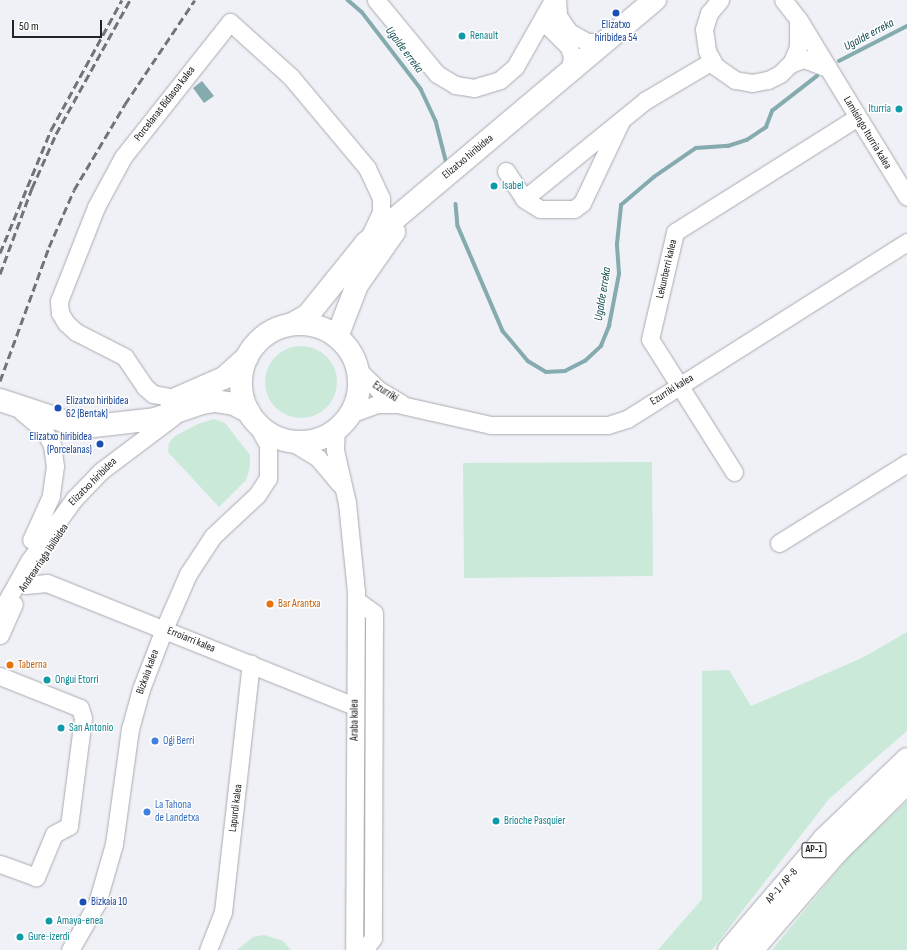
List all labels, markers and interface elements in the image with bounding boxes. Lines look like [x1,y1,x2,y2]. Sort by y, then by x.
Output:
marker: Elizatxo hiribidea 54 [611,8,621,18]
scale bar [14,12,104,38]
water label: Ugalde erreka [842,16,896,54]
text: 50 m [19,19,39,34]
place label: Elizatxo hiribidea 54 [595,19,637,45]
water label: Ugalde erreka [382,24,426,76]
place label: Renault [470,29,498,43]
marker: Renault [457,31,467,41]
street label: Porcelanas Bidasoa kalea [132,64,198,144]
street label: Lamisingo Iturria kalea [840,94,894,172]
place label: Iturria [868,102,891,116]
marker: Iturria [894,104,904,114]
street label: Elizatxo hiribidea [440,132,496,182]
place label: Isabel [502,179,523,193]
marker: Isabel [489,181,499,191]
street label: Lekunberri kalea [654,238,680,300]
water label: Ugalde erreka [592,266,614,322]
street label: Ezurriki kalea [648,372,696,408]
street label: Ezurriki [370,379,400,405]
place label: Elizatxo hiribidea 62 (Bentak) [66,395,128,421]
marker: Elizatxo hiribidea 62 (Bentak) [53,403,63,413]
place label: Elizatxo hiribidea (Porcelanas) [30,431,92,457]
marker: Elizatxo hiribidea (Porcelanas) [95,439,105,449]
street label: Elizatxo hiribidea [66,455,120,509]
street label: Andrearriaga ibilbidea [16,521,72,595]
place label: Bar Arantxa [278,597,321,611]
marker: Bar Arantxa [265,599,275,609]
street label: Erroiarri kalea [165,624,217,656]
street label: Bizkaia kalea [134,648,162,696]
place label: Taberna [18,658,47,672]
marker: Taberna [5,660,15,670]
place label: Ongui Etorri [55,673,99,687]
marker: Ongui Etorri [42,675,52,685]
street label: Araba kalea [348,699,362,741]
place label: San Antonio [69,721,113,735]
marker: San Antonio [56,723,66,733]
place label: Ogi Berri [163,734,194,748]
marker: Ogi Berri [150,736,160,746]
street label: Lapurdi kalea [227,783,245,833]
place label: La Tahona de Landetxa [155,799,199,825]
marker: La Tahona de Landetxa [142,807,152,817]
place label: Brioche Pasquier [504,814,565,828]
marker: Brioche Pasquier [491,816,501,826]
road number: AP-1 [801,842,827,858]
street label: AP-1 / AP-8 [763,866,801,906]
place label: Bizkaia 10 [91,895,127,909]
marker: Bizkaia 10 [78,897,88,907]
place label: Amaya-enea [57,914,103,928]
marker: Amaya-enea [44,916,54,926]
place label: Gure-izerdi [28,930,69,944]
marker: Gure-izerdi [15,932,25,942]

